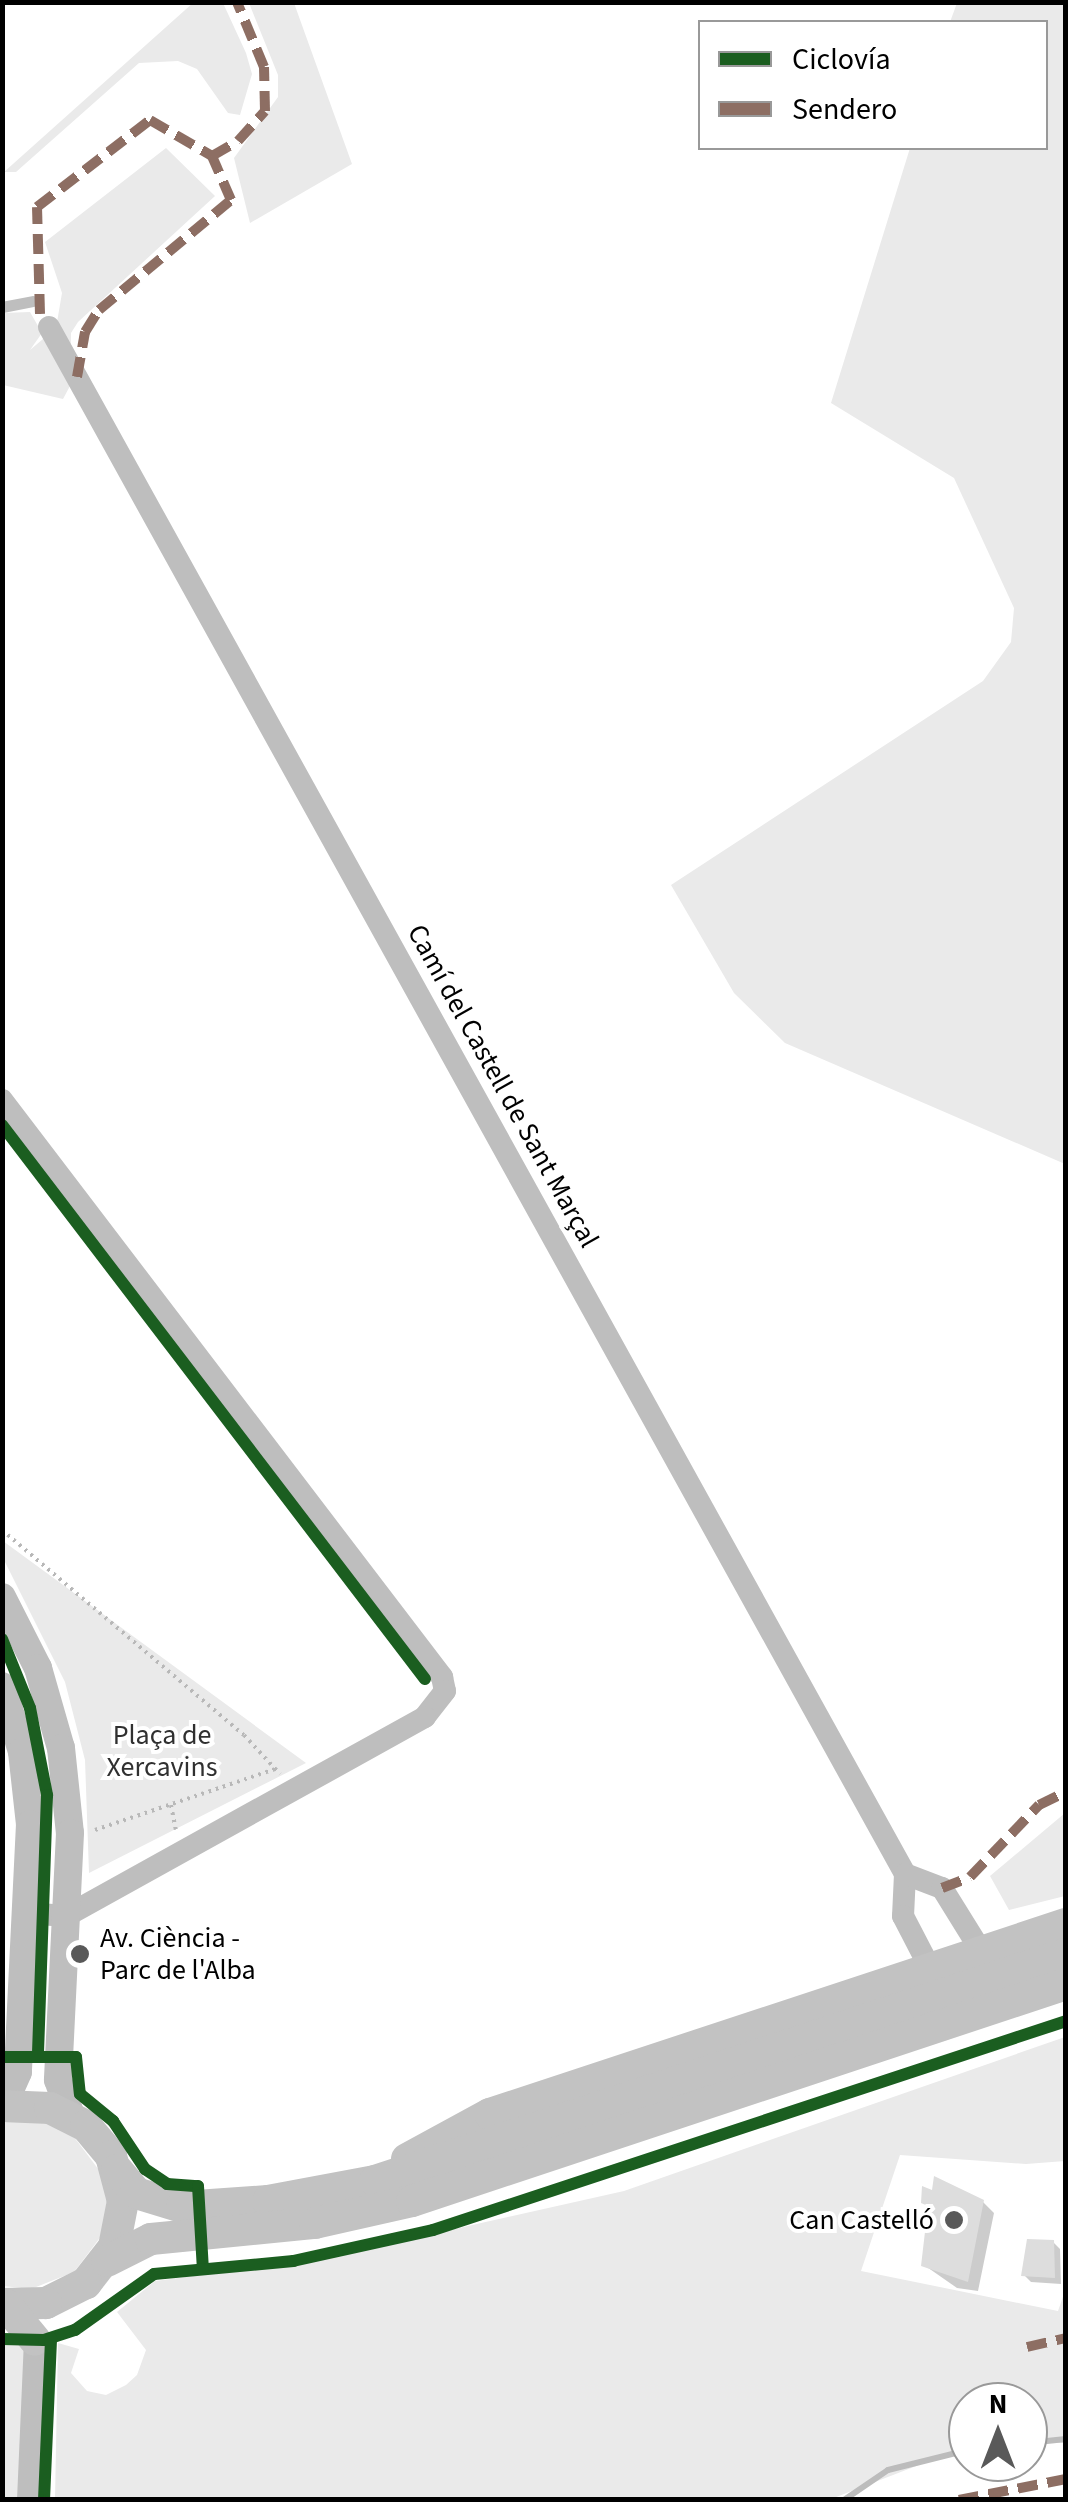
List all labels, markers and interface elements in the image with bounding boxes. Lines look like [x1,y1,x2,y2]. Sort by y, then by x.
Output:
legend [698,20,1048,150]
text: Ciclovía [792,38,891,81]
text: Sendero [792,88,897,131]
street label: Camí del Castell de Sant Marçal [400,919,606,1253]
park label: Plaça de Xercavins [106,1718,218,1784]
place label: Av. Ciència - Parc de l'Alba [100,1921,256,1987]
marker: Av. Ciència - Parc de l'Alba [69,1943,91,1965]
place label: Can Castelló [789,2203,934,2237]
marker: Can Castelló [943,2209,965,2231]
north arrow [948,2382,1048,2482]
text: N [989,2384,1007,2424]

